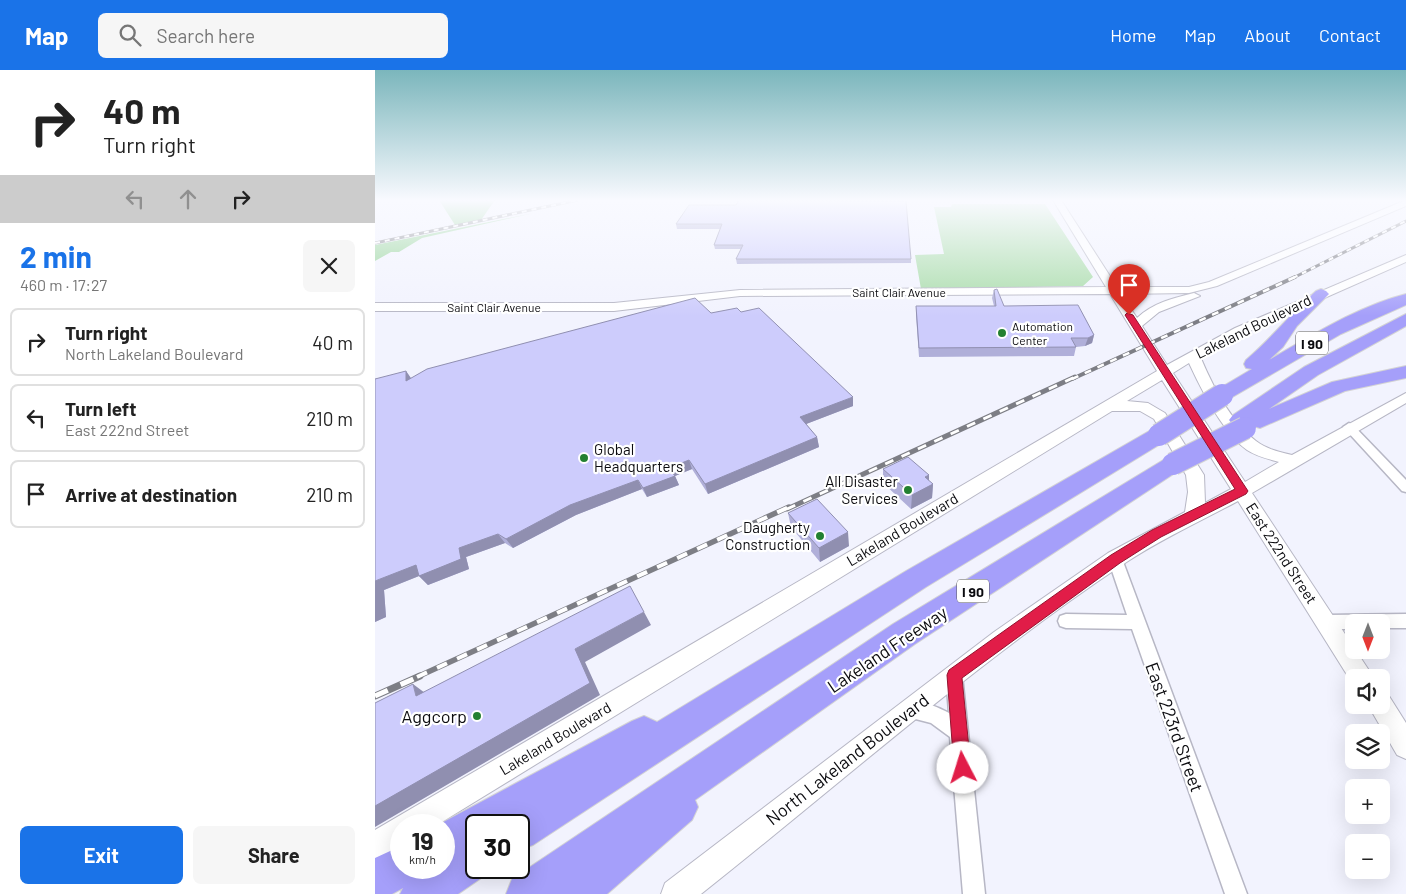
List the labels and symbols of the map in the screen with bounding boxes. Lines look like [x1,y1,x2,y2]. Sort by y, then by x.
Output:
pin [1108,264,1150,315]
street label: Saint Clair Avenue [852,285,946,299]
street label: Lakeland Boulevard [1192,290,1314,362]
street label: Saint Clair Avenue [447,300,541,314]
place label: Automation Center [1012,319,1073,347]
marker: Automation Center [996,327,1008,339]
road number: I 90 [1296,332,1328,354]
place label: Global Headquarters [594,440,683,475]
marker: Global Headquarters [578,452,590,464]
place label: All Disaster Services [825,472,899,507]
marker: All Disaster Services [902,484,914,496]
street label: Lakeland Boulevard [843,489,961,569]
street label: East 222nd Street [1243,499,1321,607]
place label: Daugherty Construction [725,518,810,553]
marker: Daugherty Construction [814,530,826,542]
road number: I 90 [957,580,989,602]
street label: Lakeland Freeway [823,601,951,697]
north arrow [1345,614,1390,659]
street label: East 223rd Street [1141,659,1209,795]
street label: North Lakeland Boulevard [761,689,933,829]
street label: Lakeland Boulevard [496,698,614,778]
place label: Aggcorp [402,705,467,727]
marker: Aggcorp [471,710,483,722]
position arrow [936,741,988,793]
speed limit sign: 30 [465,814,530,879]

